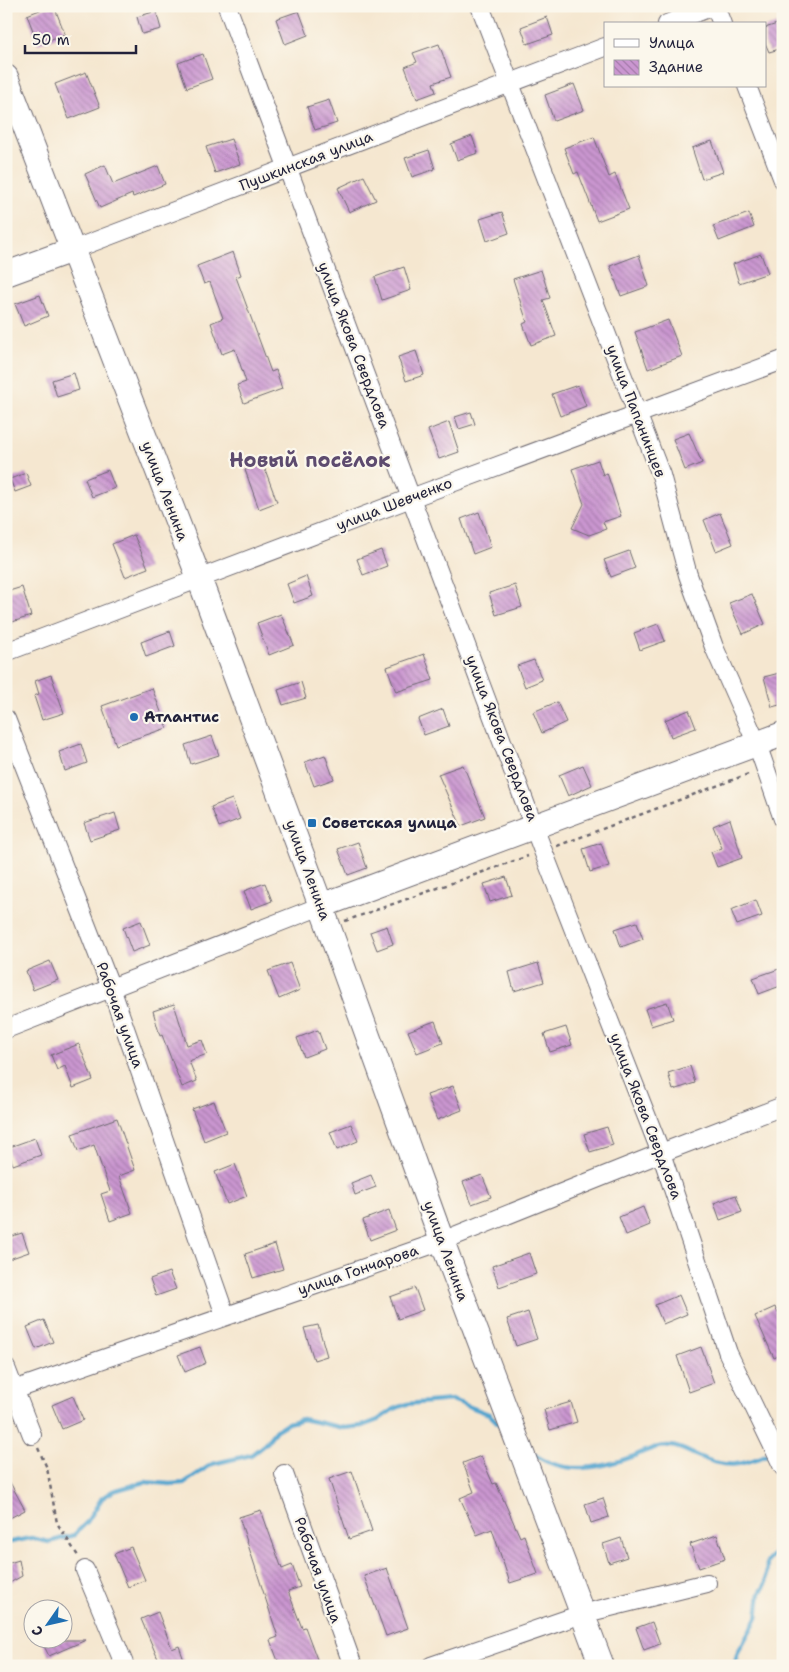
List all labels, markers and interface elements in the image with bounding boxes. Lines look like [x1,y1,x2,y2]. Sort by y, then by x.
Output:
scale bar [25,22,136,54]
legend [604,22,766,88]
text: 50 m [32,30,70,50]
text: Улица [649,33,695,53]
text: Здание [649,57,703,77]
street label: Пушкинская улица [237,126,376,196]
street label: улица Якова Свердлова [313,259,395,432]
street label: улица Папанинцев [602,342,671,480]
street label: улица Ленина [137,438,193,544]
district label: Новый посёлок [229,447,391,473]
street label: улица Шевченко [333,473,455,535]
street label: улица Якова Свердлова [461,652,543,825]
place label: Атлантис [144,707,219,727]
marker: Атлантис [128,711,140,723]
place label: Советская улица [322,813,457,833]
street label: улица Ленина [281,817,336,924]
marker: Советская улица [306,817,318,829]
street label: Рабочая улица [92,959,149,1071]
street label: улица Якова Свердлова [605,1030,687,1203]
street label: улица Ленина [419,1198,474,1305]
street label: улица Гончарова [295,1240,422,1300]
street label: Рабочая улица [290,1514,347,1626]
north arrow [22,1600,72,1650]
text: С [27,1623,47,1640]

